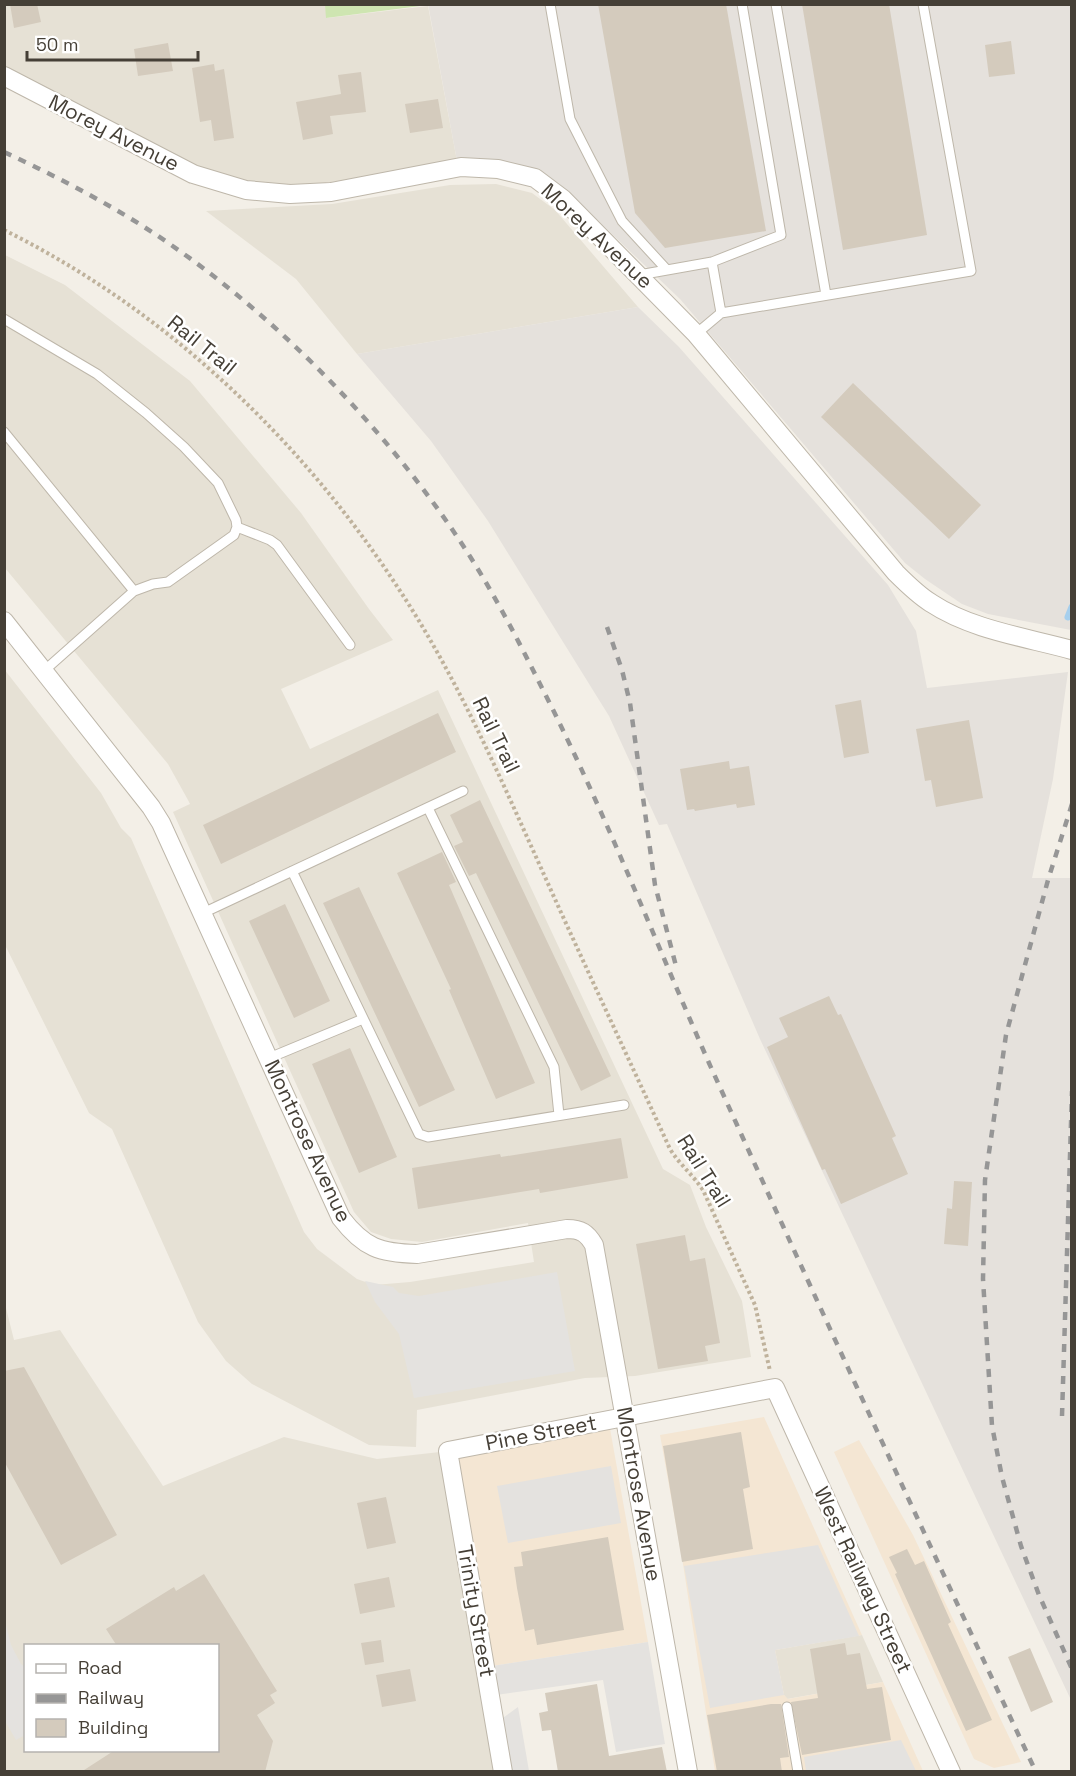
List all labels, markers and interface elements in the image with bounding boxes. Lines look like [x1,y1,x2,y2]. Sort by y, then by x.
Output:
scale bar [27,24,198,62]
text: 50 m [36,33,78,56]
street label: Morey Avenue [44,88,184,177]
street label: Morey Avenue [536,177,659,294]
street label: Rail Trail [162,309,242,381]
street label: Rail Trail [467,692,526,777]
street label: Montrose Avenue [259,1055,358,1227]
street label: Rail Trail [671,1129,737,1212]
street label: Montrose Avenue [611,1405,668,1583]
street label: Pine Street [483,1409,599,1457]
street label: West Railway Street [808,1482,919,1677]
street label: Trinity Street [452,1543,501,1679]
legend [24,1644,219,1752]
text: Road [78,1656,122,1679]
text: Railway [78,1686,144,1709]
text: Building [78,1716,148,1739]

